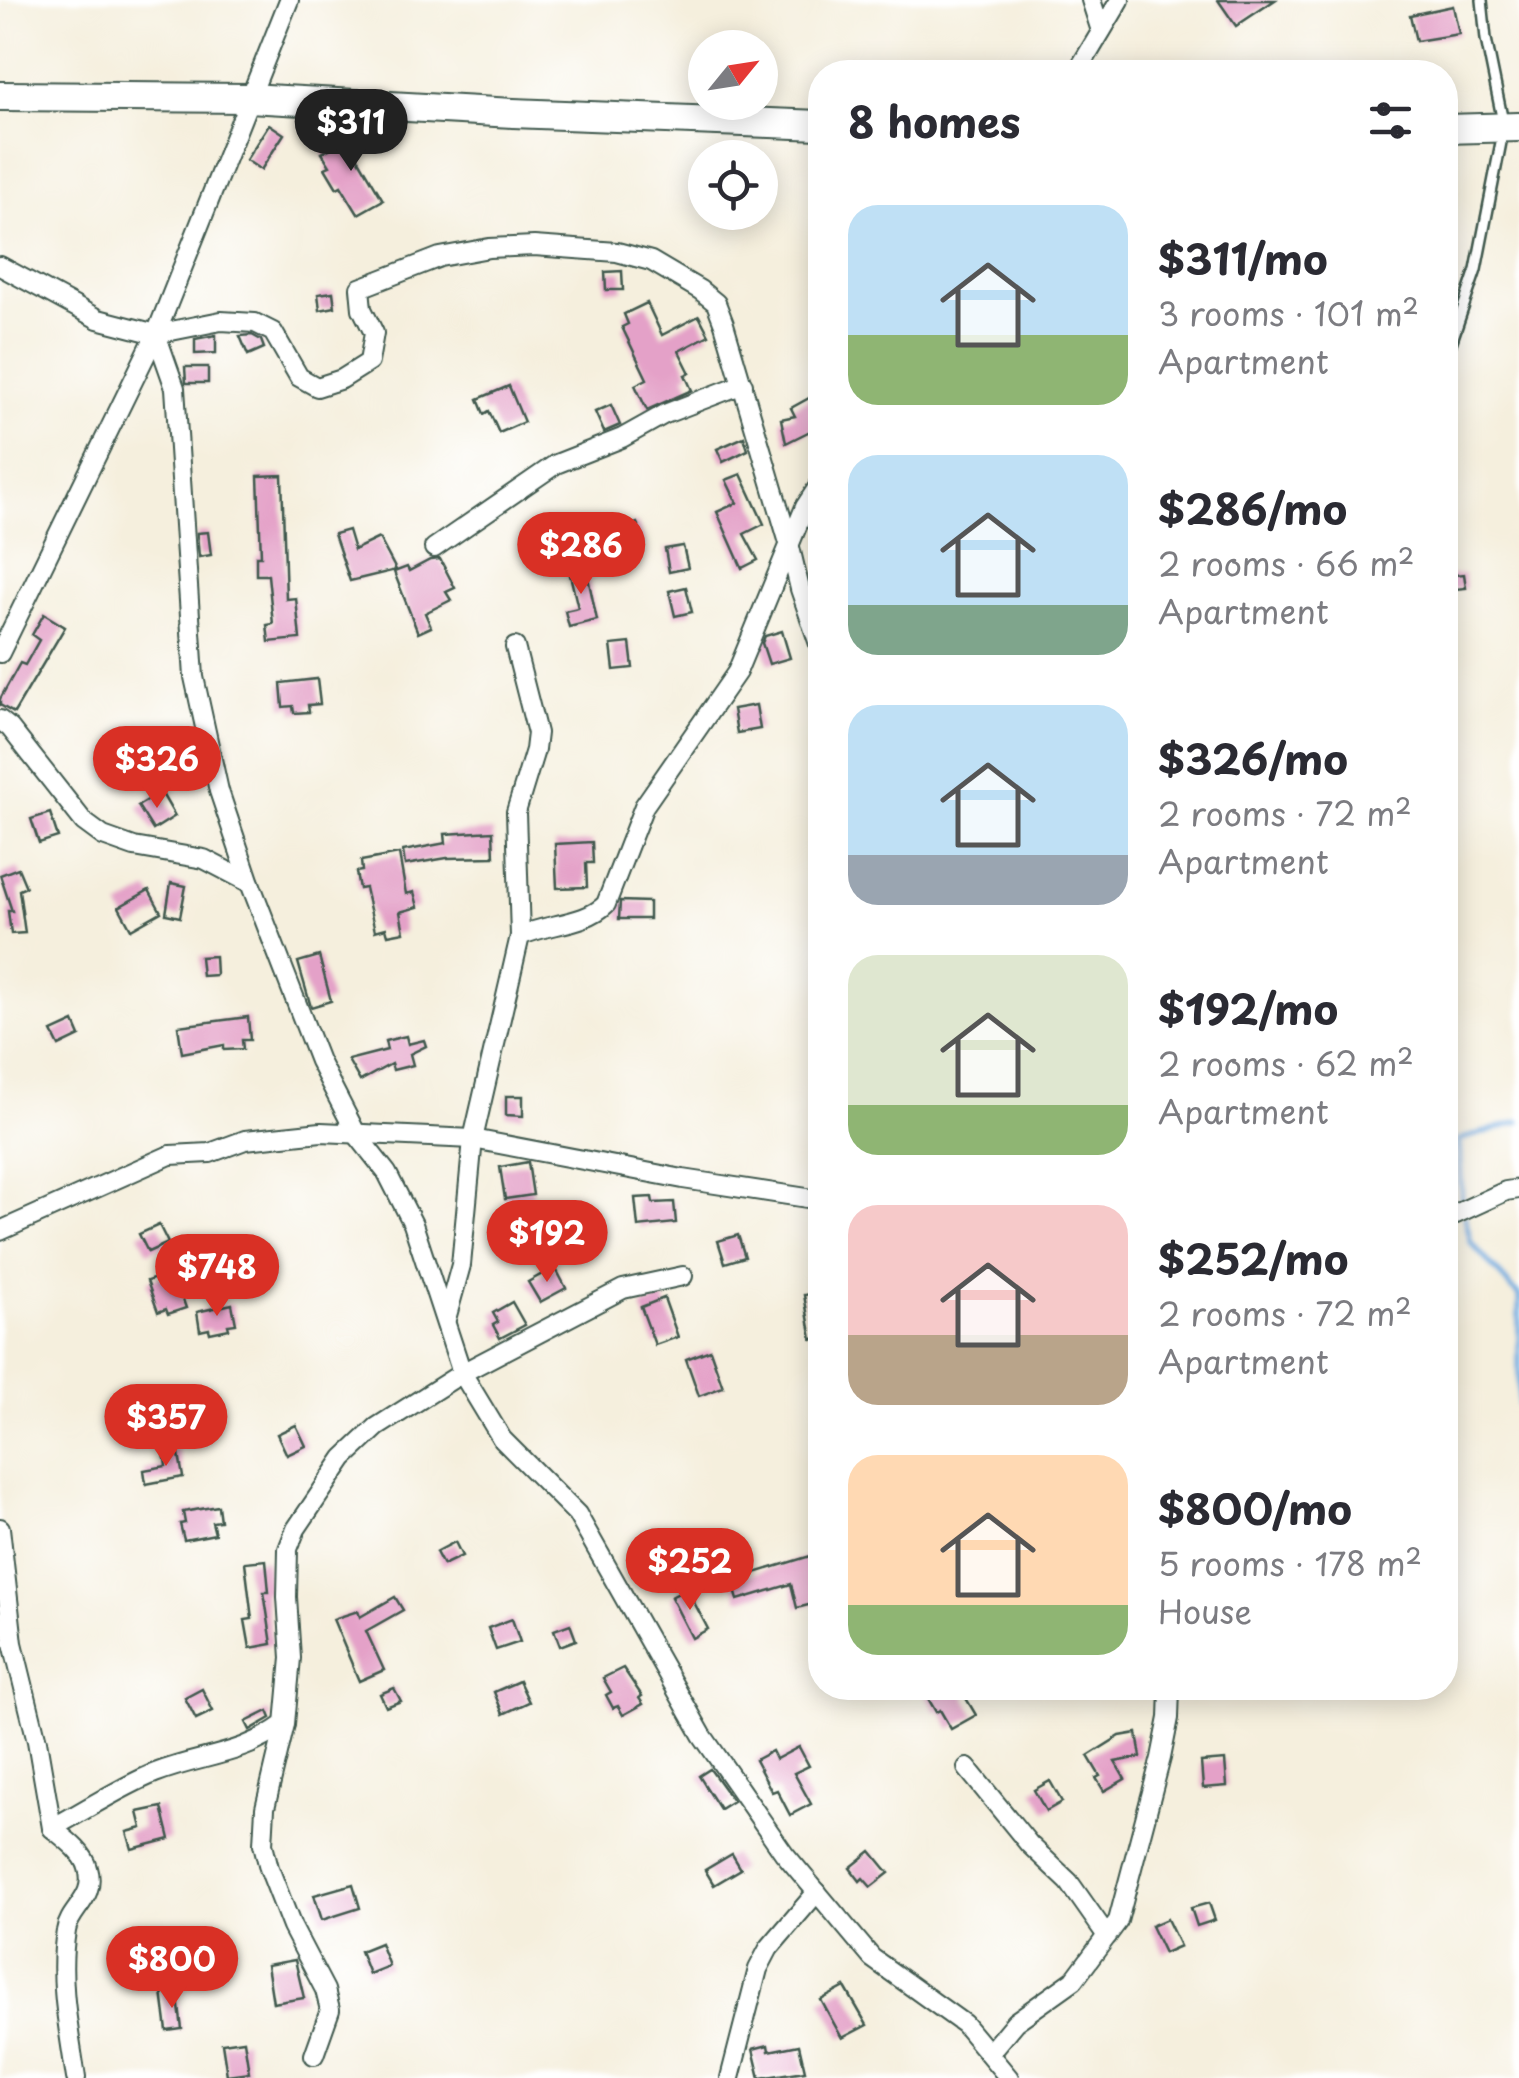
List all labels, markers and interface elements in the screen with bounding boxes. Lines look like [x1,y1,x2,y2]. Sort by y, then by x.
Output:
north arrow [688,30,778,120]
map controls [688,30,778,230]
pin: $311 [292,89,410,174]
text: 8 homes [848,89,1021,152]
icon: filters [1363,93,1418,148]
text: $311 [317,97,385,145]
button: locate [688,140,778,230]
text: $311/mo [1158,226,1328,289]
icon: home [928,245,1048,365]
text: 3 rooms · 101 m² [1158,289,1419,337]
text: Apartment [1158,337,1329,385]
text: $286/mo [1158,476,1347,539]
icon: home [928,495,1048,615]
pin: $286 [522,512,640,597]
text: $286 [539,520,623,568]
text: 2 rooms · 66 m² [1158,539,1415,587]
text: Apartment [1158,587,1329,635]
pin: $326 [98,726,216,811]
text: $326/mo [1158,726,1348,789]
text: $326 [115,734,199,782]
icon: home [928,745,1048,865]
text: 2 rooms · 72 m² [1158,789,1412,837]
text: Apartment [1158,837,1329,885]
text: $192/mo [1158,976,1338,1039]
icon: home [928,995,1048,1115]
text: 2 rooms · 62 m² [1158,1039,1414,1087]
text: Apartment [1158,1087,1329,1135]
pin: $192 [488,1200,606,1285]
text: $192 [509,1208,585,1256]
text: $252/mo [1158,1226,1348,1289]
pin: $748 [158,1234,276,1319]
text: $748 [177,1242,257,1290]
icon: home [928,1245,1048,1365]
text: 2 rooms · 72 m² [1158,1289,1412,1337]
text: Apartment [1158,1337,1329,1385]
pin: $357 [107,1384,225,1469]
text: $357 [126,1392,206,1440]
text: $800/mo [1158,1476,1352,1539]
icon: home [928,1495,1048,1615]
pin: $252 [631,1528,749,1613]
text: $252 [648,1536,732,1584]
text: 5 rooms · 178 m² [1158,1539,1422,1587]
text: House [1158,1587,1252,1635]
pin: $800 [113,1926,231,2011]
text: $800 [128,1934,216,1982]

